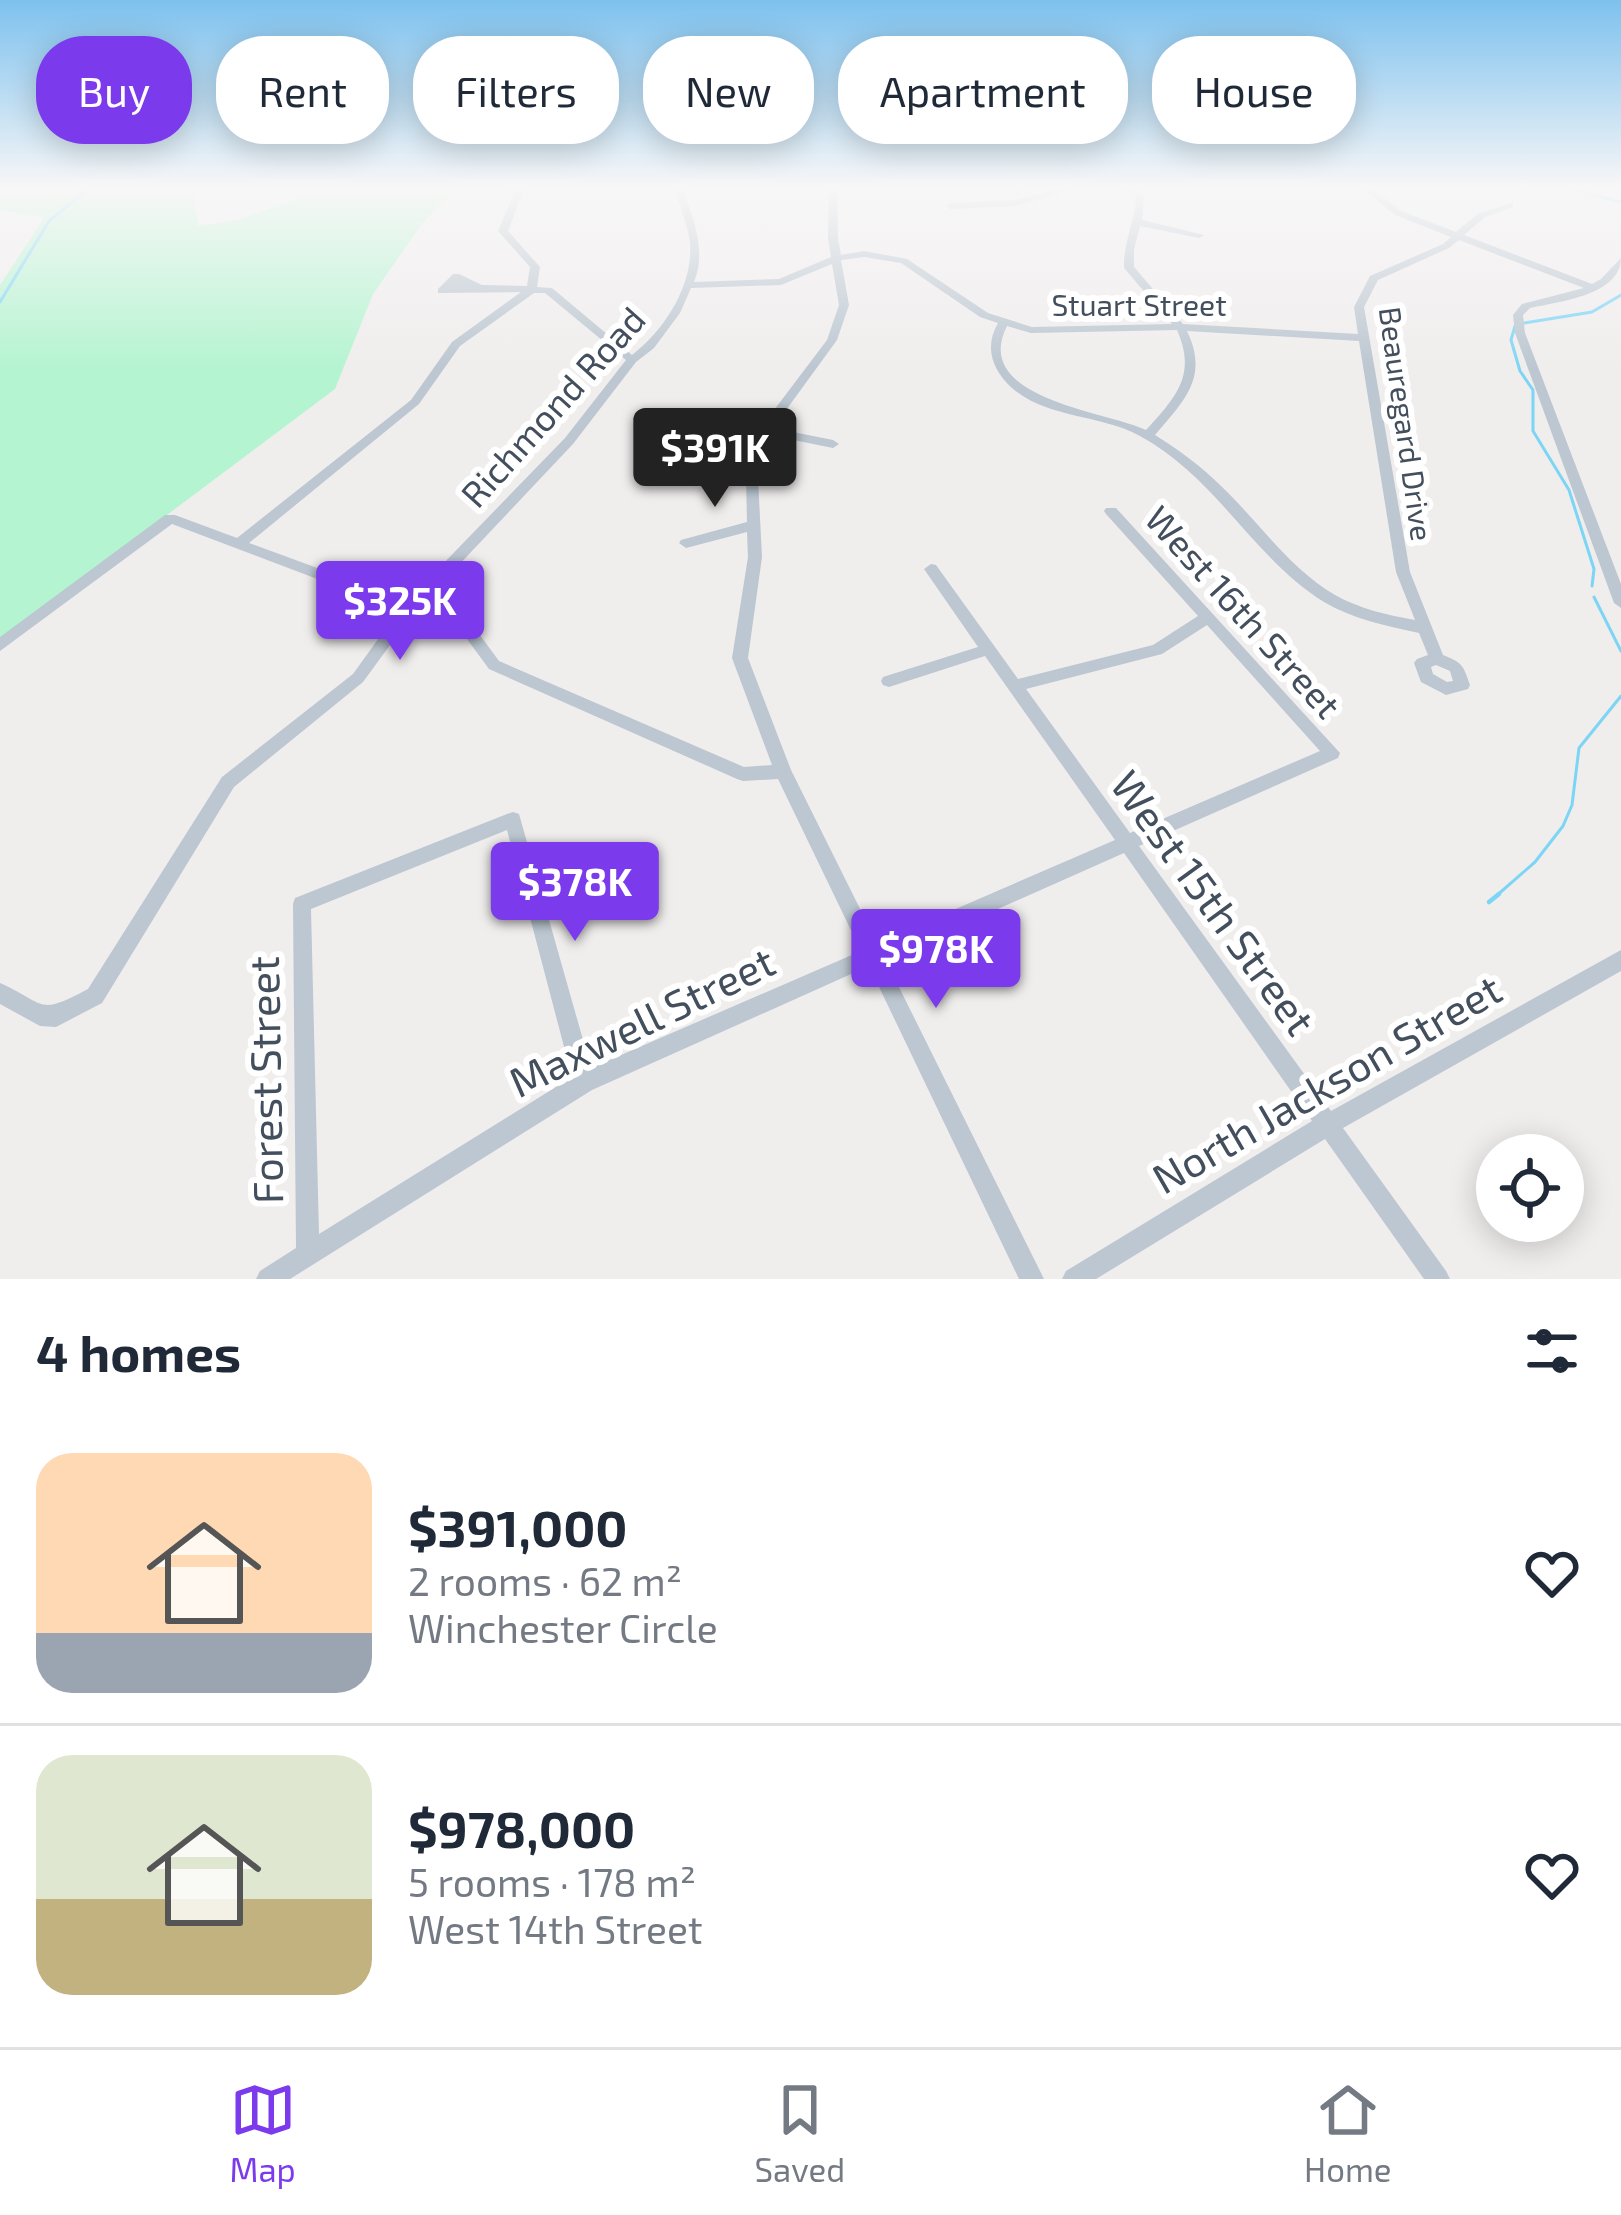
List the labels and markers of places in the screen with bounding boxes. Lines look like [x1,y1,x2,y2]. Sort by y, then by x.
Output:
pin: $391K [631,408,799,510]
pin: $325K [316,561,484,663]
pin: $378K [491,842,659,944]
pin: $978K [852,909,1020,1011]

